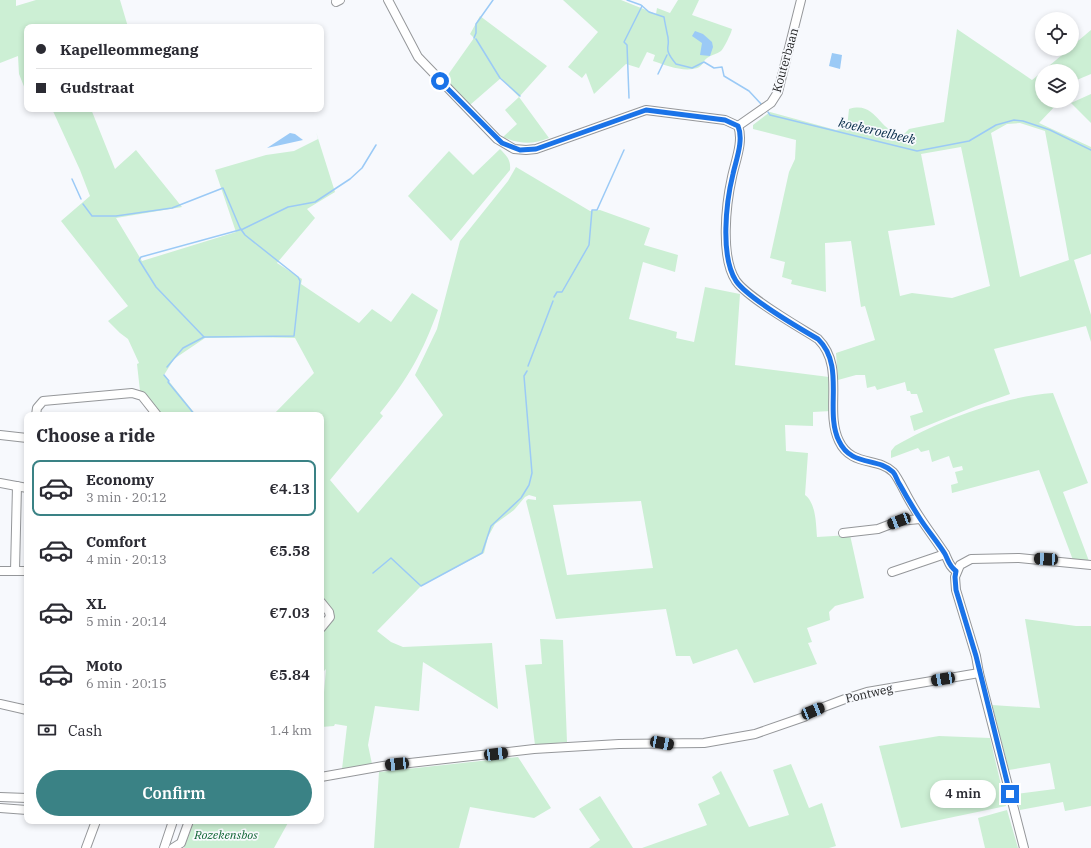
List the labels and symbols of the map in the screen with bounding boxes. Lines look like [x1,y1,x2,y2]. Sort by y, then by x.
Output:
street label: Kouterbaan [769,26,801,94]
route start [431,72,449,90]
water label: koekeroelbeek [837,114,917,148]
car [886,511,912,531]
car [1034,552,1058,566]
car [930,671,956,687]
street label: Pontweg [844,680,895,706]
car [800,701,826,721]
car [649,735,675,751]
car [483,747,509,761]
car [384,757,410,771]
callout: 4 min [930,780,996,808]
route end [1001,785,1019,803]
park label: Rozekensbos [193,827,258,842]

